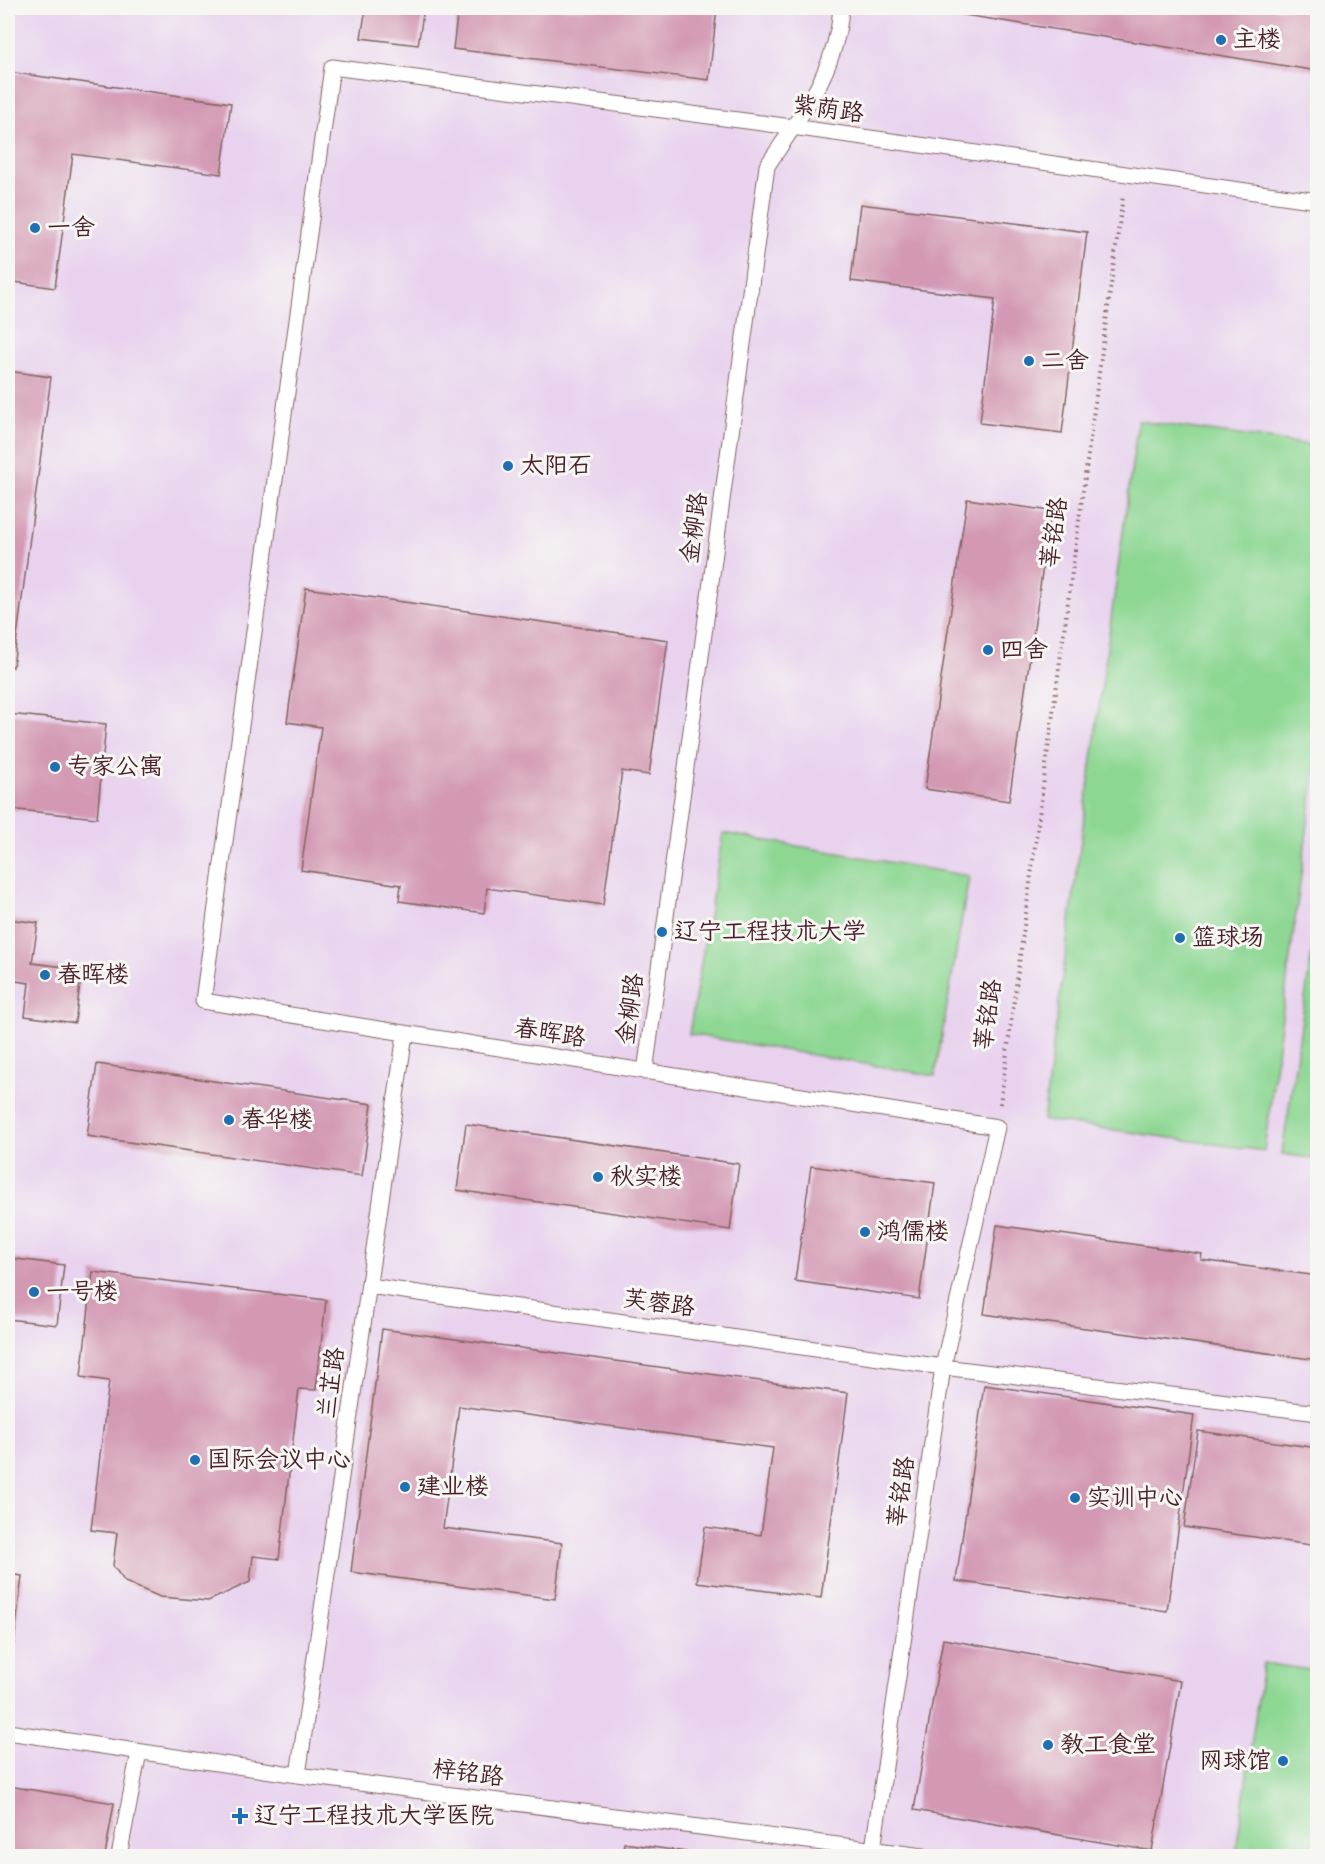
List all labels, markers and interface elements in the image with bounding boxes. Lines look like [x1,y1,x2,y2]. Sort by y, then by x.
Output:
place label: 主楼 [1233,25,1281,56]
marker: 主楼 [1214,33,1228,47]
street label: 紫荫路 [790,90,866,130]
place label: 一舍 [47,213,95,244]
marker: 一舍 [28,221,42,235]
place label: 二舍 [1041,346,1089,377]
marker: 二舍 [1022,354,1036,368]
place label: 太阳石 [520,451,592,482]
marker: 太阳石 [501,459,515,473]
street label: 金柳路 [675,490,715,566]
street label: 莘铭路 [1035,495,1075,571]
place label: 四舍 [1000,635,1048,666]
marker: 四舍 [981,643,995,657]
place label: 专家公寓 [67,752,163,783]
marker: 专家公寓 [48,760,62,774]
place label: 辽宁工程技术大学 [674,917,866,948]
place label: 篮球场 [1192,923,1264,954]
marker: 辽宁工程技术大学 [655,925,669,939]
marker: 篮球场 [1173,931,1187,945]
place label: 春晖楼 [57,960,129,991]
marker: 春晖楼 [38,968,52,982]
street label: 金柳路 [611,971,651,1047]
street label: 莘铭路 [969,977,1009,1053]
street label: 春晖路 [512,1013,588,1055]
place label: 春华楼 [241,1105,313,1136]
marker: 春华楼 [222,1113,236,1127]
place label: 秋实楼 [610,1162,682,1193]
marker: 秋实楼 [591,1170,605,1184]
place label: 鸿儒楼 [877,1217,949,1248]
marker: 鸿儒楼 [858,1225,872,1239]
place label: 一号楼 [46,1277,118,1308]
street label: 芙蓉路 [621,1284,697,1324]
marker: 一号楼 [27,1285,41,1299]
street label: 兰芷路 [312,1345,352,1421]
place label: 国际会议中心 [207,1445,351,1476]
marker: 国际会议中心 [188,1453,202,1467]
street label: 莘铭路 [882,1454,922,1530]
place label: 建业楼 [417,1472,489,1503]
marker: 建业楼 [398,1480,412,1494]
place label: 实训中心 [1087,1483,1183,1514]
marker: 实训中心 [1068,1491,1082,1505]
place label: 教工食堂 [1060,1730,1156,1761]
marker: 教工食堂 [1041,1738,1055,1752]
place label: 网球馆 [1199,1746,1271,1777]
street label: 梓铭路 [430,1754,506,1794]
marker: 网球馆 [1276,1754,1290,1768]
place label: 辽宁工程技术大学医院 [254,1801,494,1832]
marker: 辽宁工程技术大学医院 [231,1807,249,1825]

